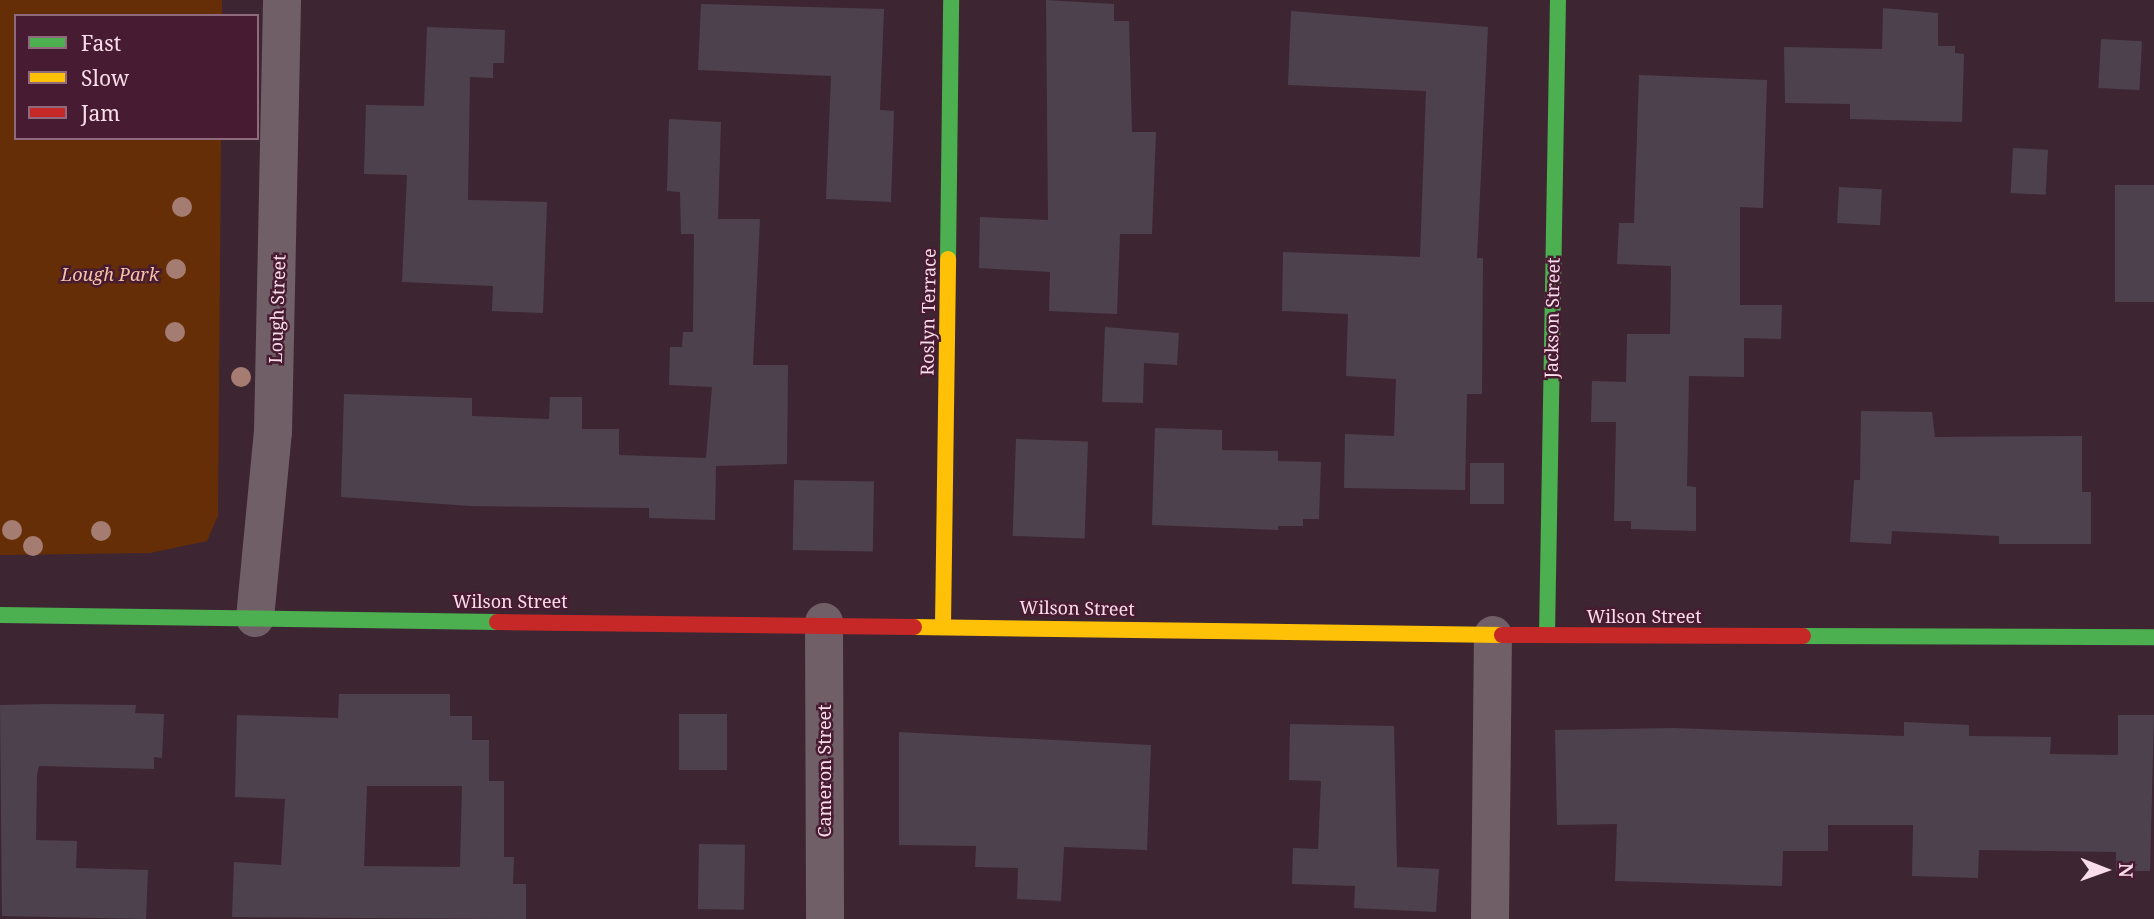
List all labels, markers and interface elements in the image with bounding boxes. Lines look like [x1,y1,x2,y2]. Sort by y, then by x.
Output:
legend [14,14,259,140]
text: Fast [81,29,121,57]
text: Slow [81,64,129,92]
text: Jam [81,99,120,127]
street label: Roslyn Terrace [916,248,940,376]
street label: Lough Street [264,254,290,364]
street label: Jackson Street [1540,257,1564,379]
park label: Lough Park [61,263,159,285]
street label: Wilson Street [452,590,568,612]
street label: Wilson Street [1019,596,1135,620]
street label: Wilson Street [1586,605,1702,627]
street label: Cameron Street [813,704,835,838]
north arrow [2070,835,2140,905]
text: N [2113,863,2139,878]

